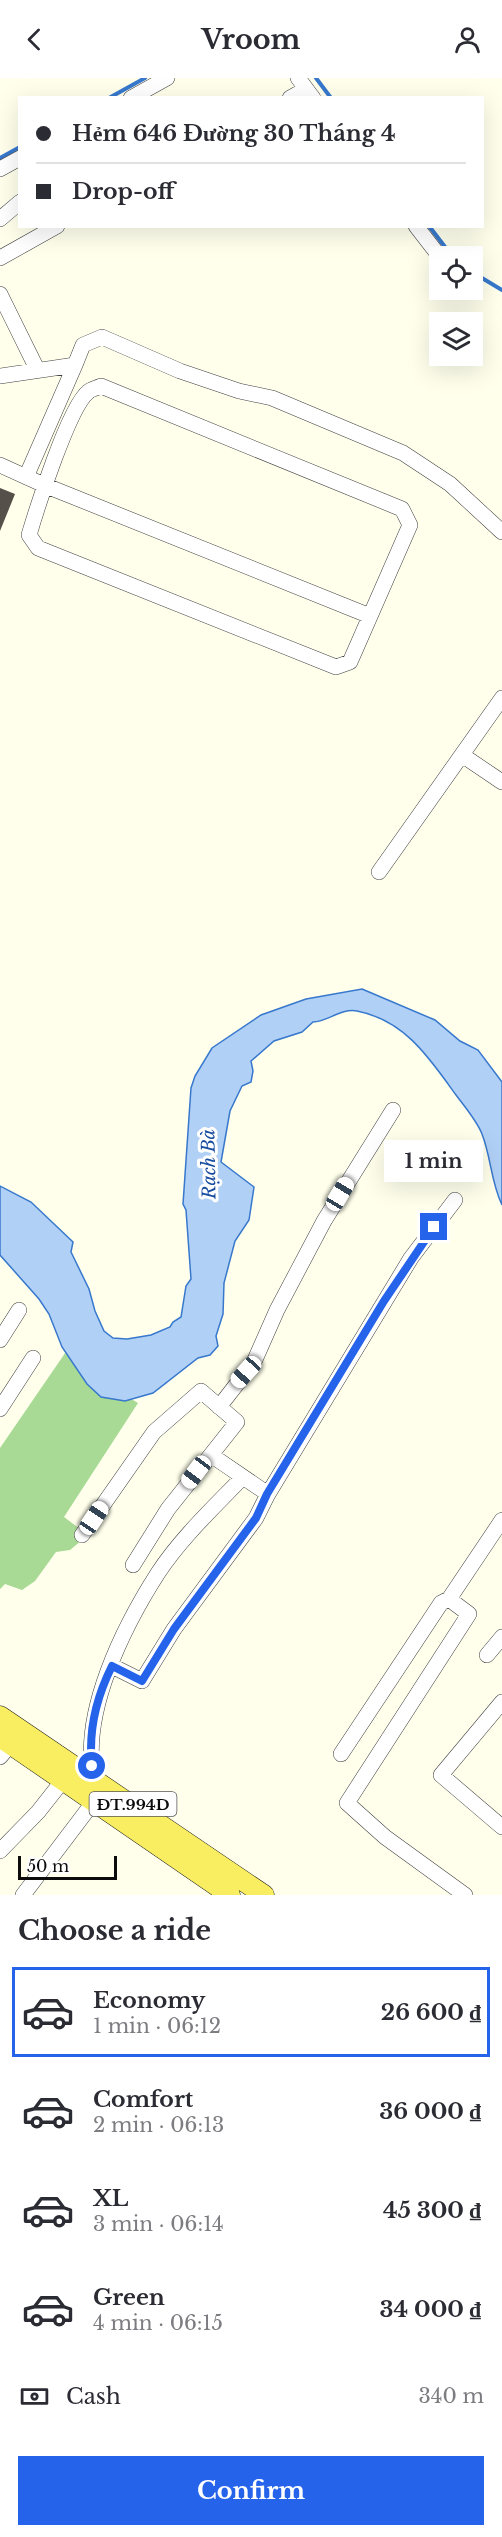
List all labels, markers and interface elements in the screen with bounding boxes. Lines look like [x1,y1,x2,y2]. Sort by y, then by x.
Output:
icon: back [18,23,51,56]
text: Vroom [202,23,300,56]
icon: person [451,23,484,56]
text: Hẻm 646 Đường 30 Tháng 4 [72,120,396,147]
text: Drop-off [72,178,174,205]
map controls [429,246,483,366]
button: locate [429,246,483,300]
button: layers [429,312,483,366]
water label: Rạch Bà [197,1129,221,1200]
callout: 1 min [384,1140,484,1182]
text: 1 min [405,1149,462,1173]
car [323,1174,357,1214]
route end [420,1213,447,1240]
car [227,1353,265,1391]
car [178,1452,214,1492]
car [76,1498,112,1538]
route start [78,1752,105,1779]
road number: ĐT.994D [90,1792,176,1816]
scale bar [18,1853,117,1880]
text: 50 m [27,1856,69,1876]
text: Choose a ride [18,1914,211,1947]
icon: car [21,1985,75,2039]
text: Economy [93,1987,205,2014]
text: 26 600 ₫ [381,1999,481,2026]
text: 1 min · 06:12 [93,2014,221,2038]
icon: car [21,2084,75,2138]
text: Comfort [93,2086,193,2113]
text: 36 000 ₫ [379,2098,481,2125]
text: 2 min · 06:13 [93,2113,224,2137]
icon: car [21,2183,75,2237]
text: XL [93,2185,128,2212]
text: 45 300 ₫ [383,2197,481,2224]
text: 3 min · 06:14 [93,2212,224,2236]
icon: car [21,2282,75,2336]
text: Green [93,2284,165,2311]
text: 34 000 ₫ [380,2296,481,2323]
text: 4 min · 06:15 [93,2311,223,2335]
icon: cash [18,2380,51,2413]
text: Cash [66,2383,121,2410]
text: 340 m [419,2384,484,2408]
button: Confirm [18,2456,484,2525]

